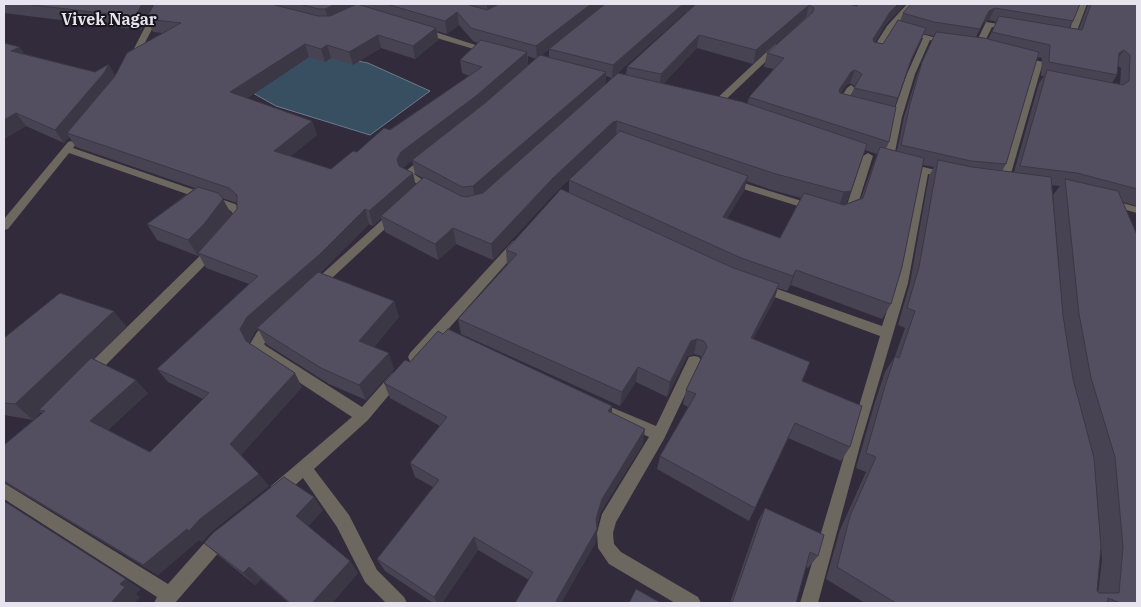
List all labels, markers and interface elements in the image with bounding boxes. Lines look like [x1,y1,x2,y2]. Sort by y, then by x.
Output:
district label: Vivek Nagar [61,10,157,30]

